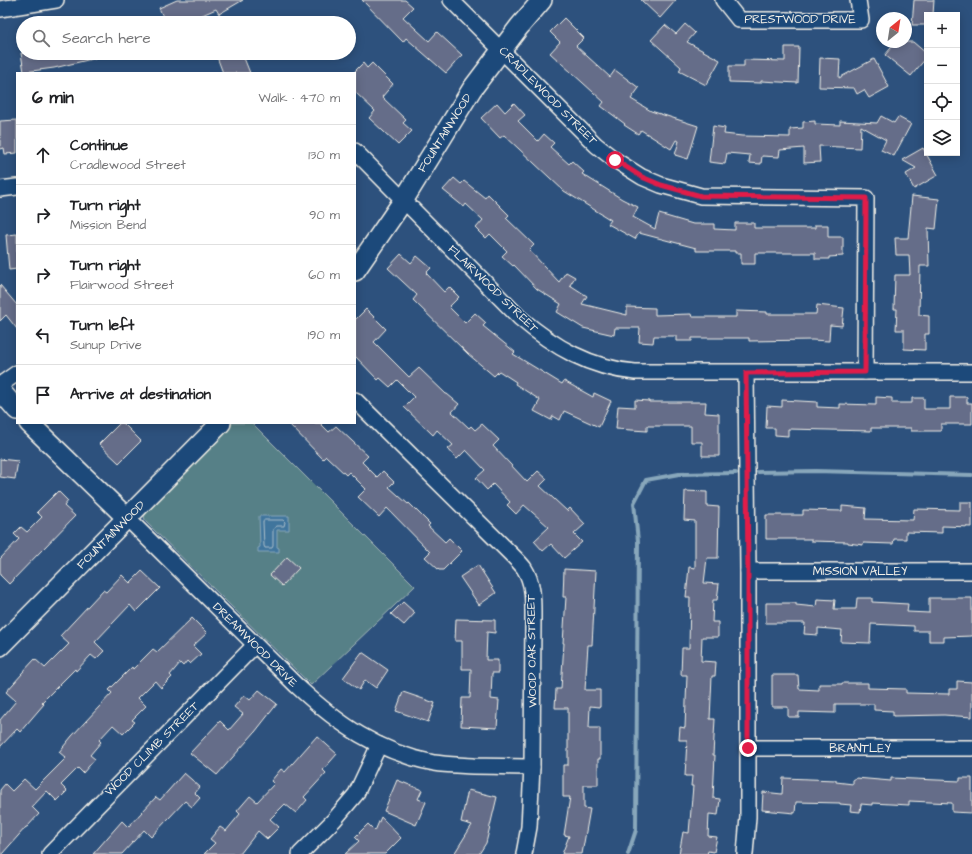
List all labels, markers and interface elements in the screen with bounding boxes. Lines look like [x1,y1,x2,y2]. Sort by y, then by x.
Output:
street label: PRESTWOOD DRIVE [744,11,856,28]
north arrow [876,12,912,48]
map controls [924,12,960,156]
button: + [924,12,960,48]
search box [16,16,356,60]
icon: search [30,27,52,49]
text: Search here [62,28,151,49]
street label: CRADLEWOOD STREET [495,43,602,150]
button: − [924,48,960,84]
button: locate [924,84,960,120]
text: 6 min [32,86,74,110]
text: Walk · 470 m [259,89,340,107]
street label: FOUNTAINWOOD [414,90,476,176]
button: layers [924,120,960,156]
text: Continue [70,135,128,156]
icon: ahead [32,144,54,166]
text: 130 m [308,146,340,164]
route start [606,151,624,169]
text: Cradlewood Street [70,156,186,174]
text: Turn right [70,195,141,216]
icon: right [32,204,54,226]
text: 90 m [309,206,340,224]
text: Mission Bend [70,216,146,234]
street label: FLAIRWOOD STREET [444,241,542,337]
text: Turn right [70,255,141,276]
icon: right [32,264,54,286]
text: 60 m [308,266,340,284]
text: Flairwood Street [70,276,174,294]
text: Turn left [70,315,134,336]
icon: left [32,324,54,346]
text: 190 m [307,326,340,344]
text: Sunup Drive [70,336,142,354]
icon: arrive [32,384,54,406]
text: Arrive at destination [70,384,211,405]
street label: FOUNTAINWOOD [73,497,149,573]
street label: MISSION VALLEY [813,563,908,580]
street label: WOOD OAK STREET [523,594,541,708]
street label: DREAMWOOD DRIVE [209,599,301,691]
street label: WOOD CLIMB STREET [101,698,203,800]
route end [739,739,757,757]
street label: BRANTLEY [829,740,891,757]

